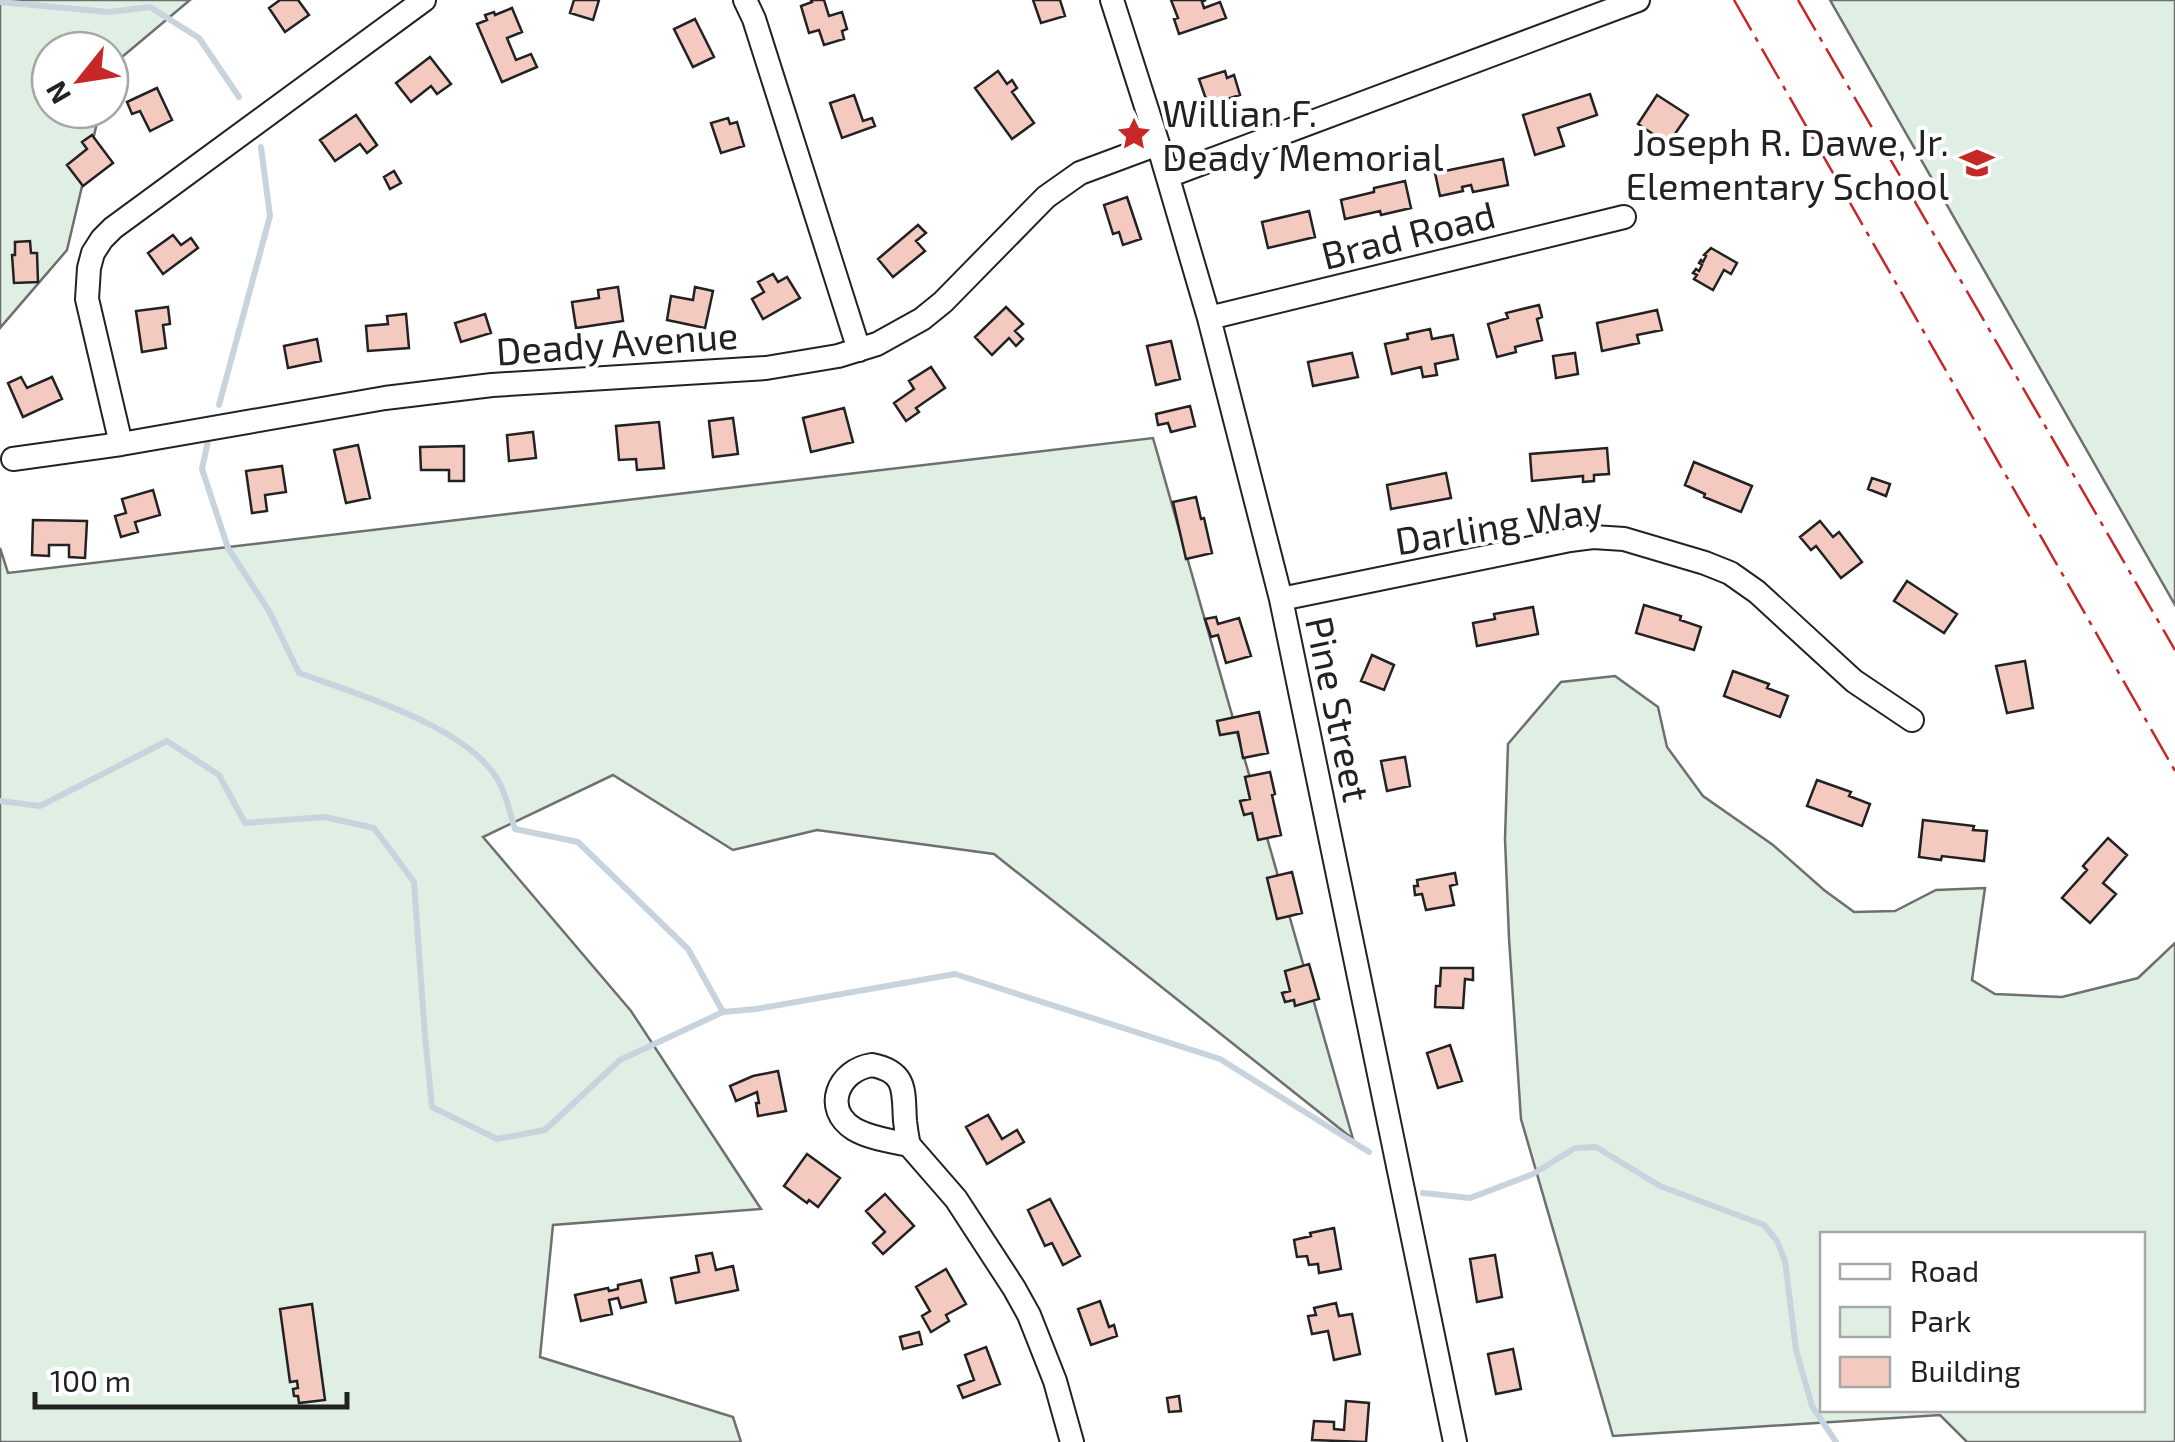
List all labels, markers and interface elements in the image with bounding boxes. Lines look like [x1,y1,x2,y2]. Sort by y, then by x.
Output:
north arrow [30,30,130,130]
text: N [38,76,77,110]
place label: Willian F. Deady Memorial [1162,89,1443,179]
place icon: Willian F. Deady Memorial [1115,115,1153,153]
place label: Joseph R. Dawe, Jr. Elementary School [1626,118,1949,208]
school or university icon: Joseph R. Dawe, Jr. Elementary School [1958,144,1996,182]
street label: Brad Road [1316,190,1500,278]
street label: Deady Avenue [494,311,740,373]
street label: Darling Way [1392,485,1606,563]
street label: Pine Street [1297,612,1381,806]
legend [1820,1232,2145,1412]
text: Road [1910,1252,1979,1288]
text: Park [1910,1302,1971,1338]
scale bar [35,1347,348,1409]
text: Building [1910,1352,2021,1388]
text: 100 m [50,1362,131,1398]

